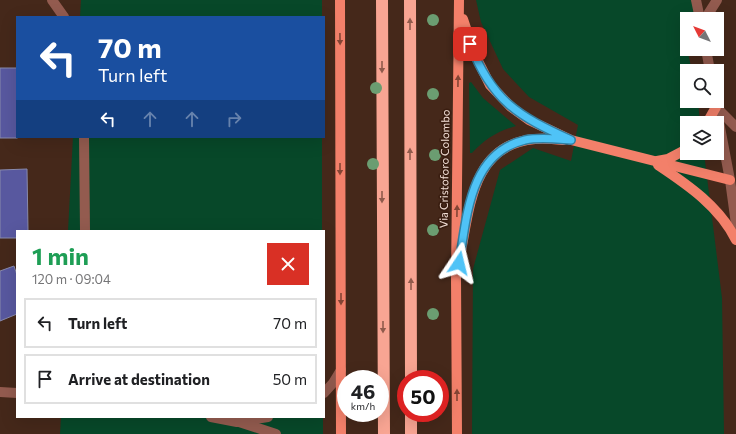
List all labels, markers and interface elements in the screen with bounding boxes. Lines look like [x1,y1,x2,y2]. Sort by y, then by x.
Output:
north arrow [680,12,724,56]
map controls [680,12,724,160]
one-way arrow [407,17,413,30]
pin [453,27,487,61]
text: 70 m [98,30,162,64]
icon: left [32,32,84,84]
one-way arrow [337,33,343,46]
icon: arrive [459,33,481,55]
one-way arrow [379,61,385,74]
text: Turn left [98,64,167,86]
button: search [680,64,724,108]
one-way arrow [455,74,461,87]
icon: left [97,108,119,130]
icon: ahead [139,108,161,130]
icon: ahead [181,108,203,130]
icon: right [223,108,245,130]
street label: Via Cristoforo Colombo [436,109,452,228]
button: layers [680,116,724,160]
one-way arrow [407,147,413,160]
one-way arrow [337,163,343,176]
one-way arrow [379,191,385,204]
one-way arrow [454,204,460,217]
text: 1 min [32,241,89,270]
position arrow [438,242,480,284]
button: close [267,243,309,285]
text: 120 m · 09:04 [32,271,111,287]
one-way arrow [408,277,414,290]
one-way arrow [338,293,344,306]
icon: left [34,312,56,334]
text: Turn left [68,314,127,332]
text: 70 m [273,314,307,332]
one-way arrow [380,321,386,334]
icon: arrive [34,368,56,390]
text: Arrive at destination [68,370,210,388]
text: 50 m [273,370,307,388]
speed limit sign: 50 [397,370,449,422]
text: 46 [351,379,375,403]
one-way arrow [454,388,460,401]
text: km/h [351,400,375,412]

